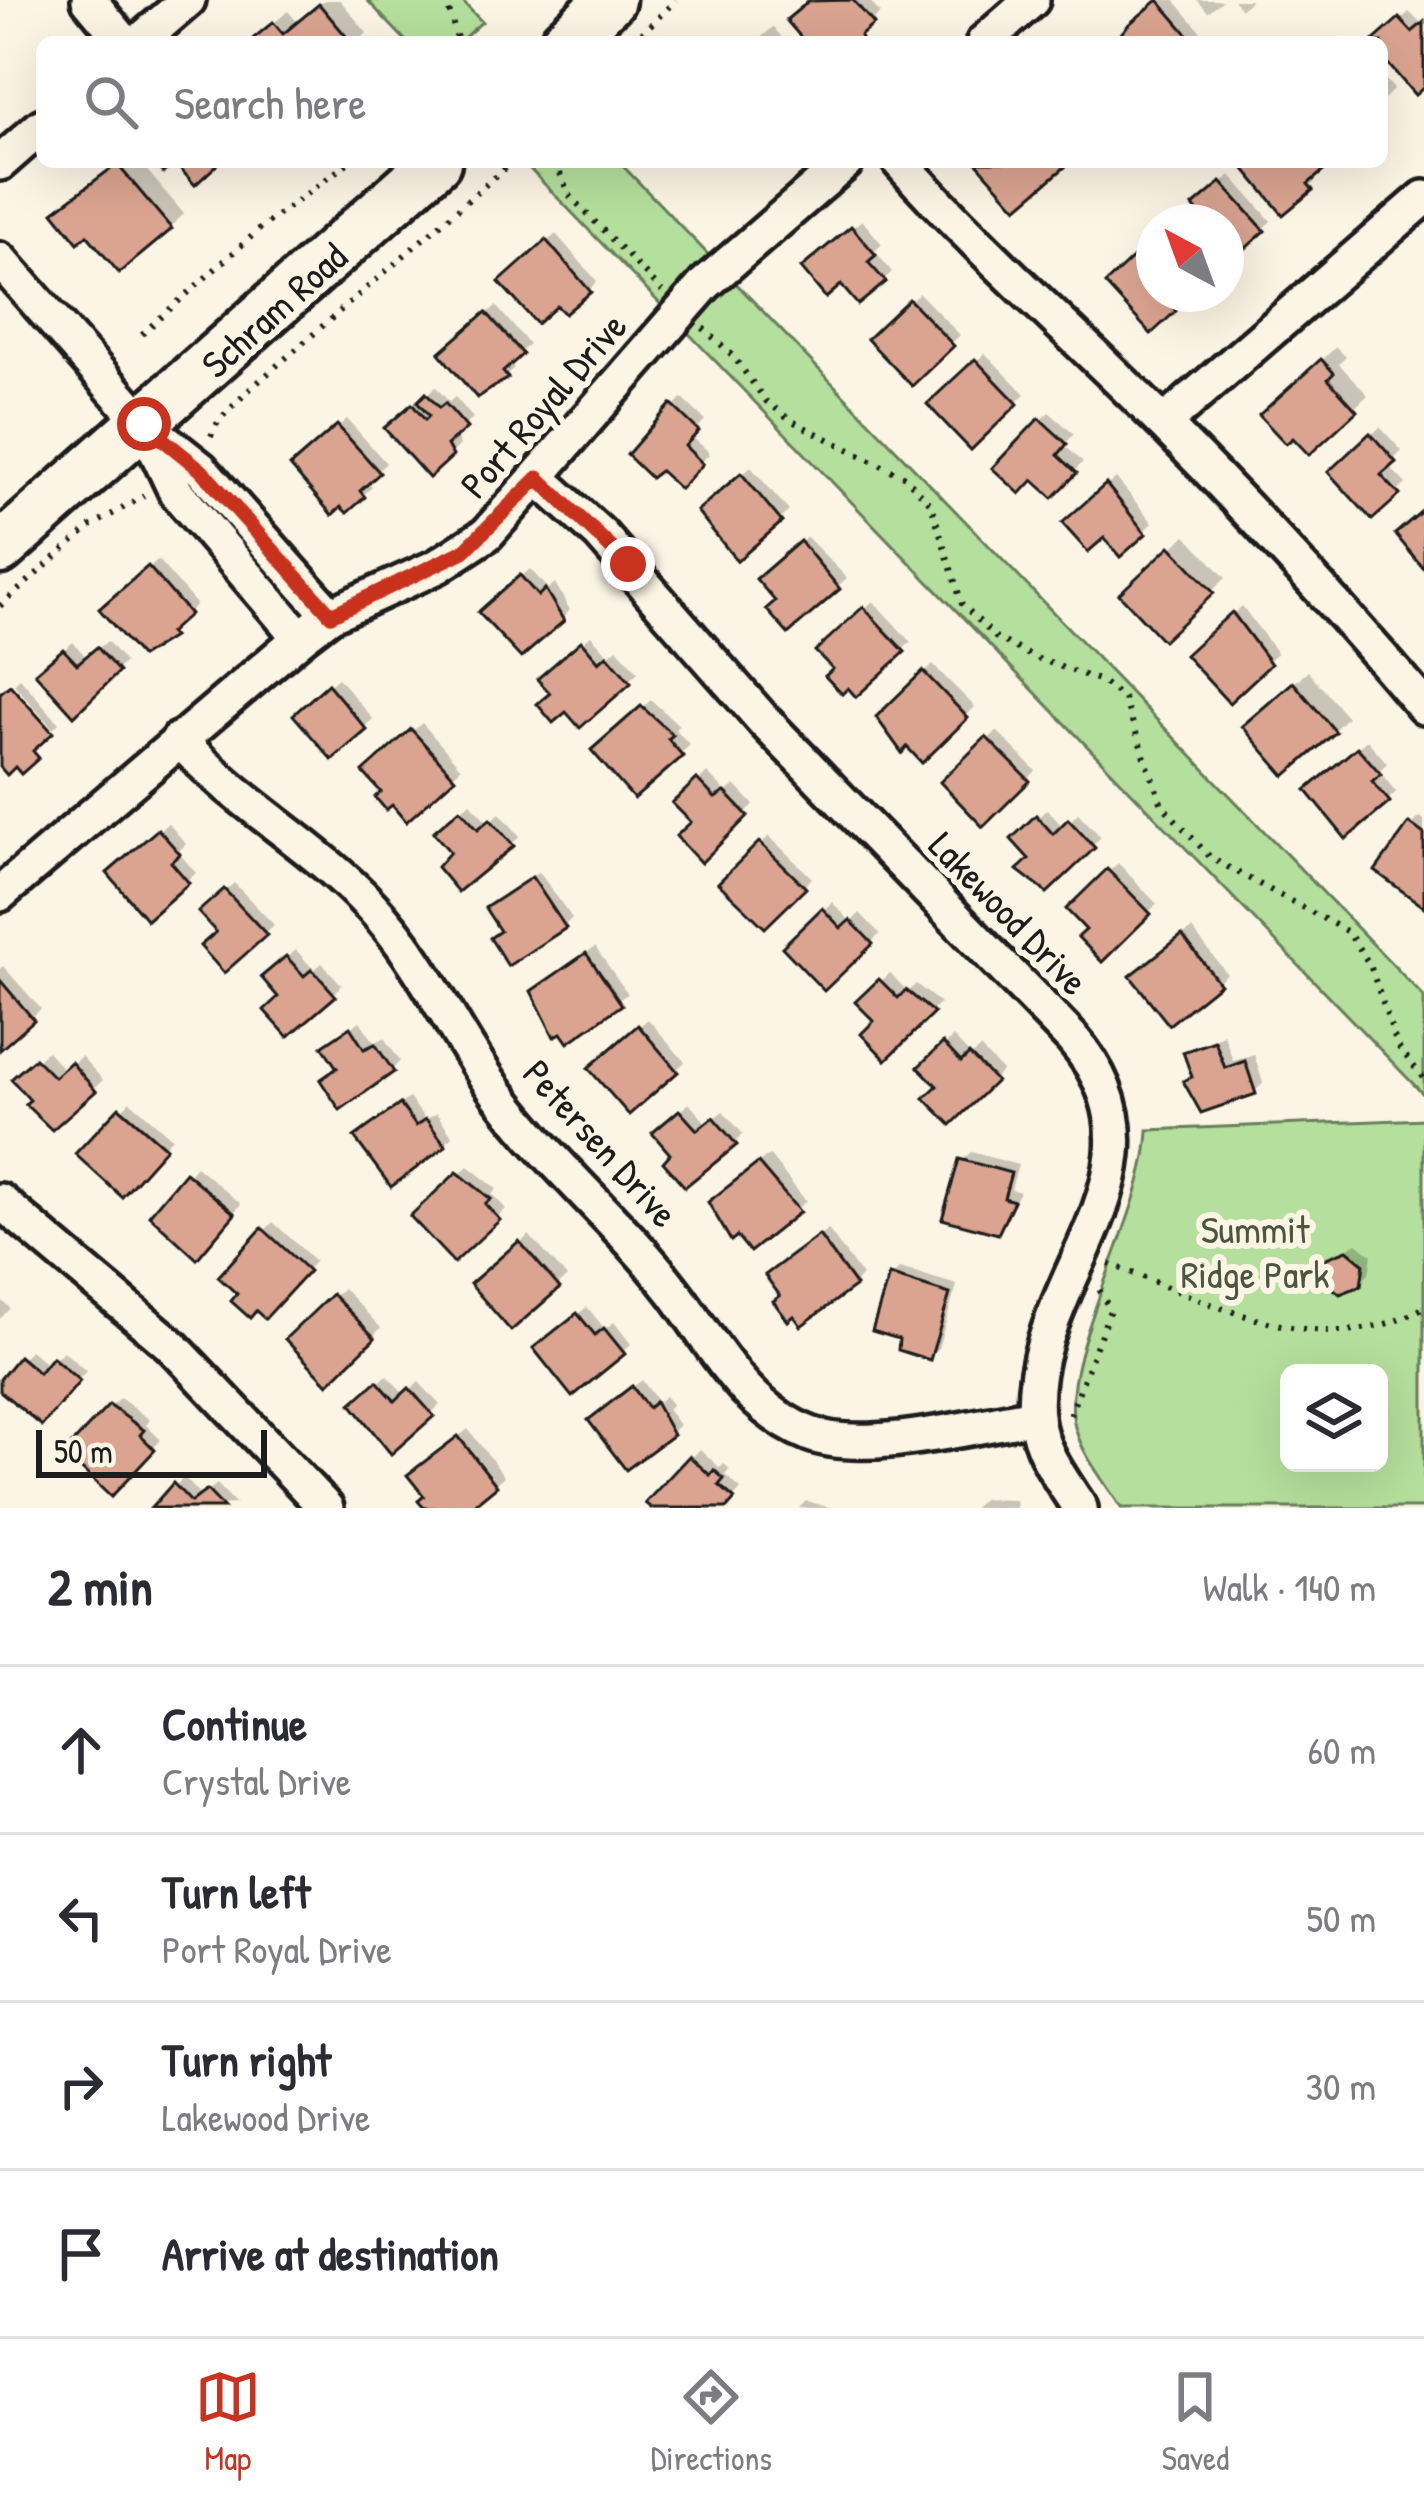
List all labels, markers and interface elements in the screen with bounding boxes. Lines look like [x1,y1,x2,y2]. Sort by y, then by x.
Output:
search box [36,36,1388,168]
icon: search [78,69,144,135]
text: Search here [174,72,366,133]
north arrow [1136,204,1244,312]
street label: Schram Road [189,230,358,389]
street label: Port Royal Drive [447,301,638,509]
route start [117,397,171,451]
route end [601,537,655,591]
street label: Lakewood Drive [918,819,1101,1006]
street label: Petersen Drive [512,1047,691,1238]
park label: Summit Ridge Park [1181,1202,1329,1300]
map controls [1280,1364,1388,1472]
button: layers [1280,1364,1388,1472]
scale bar [36,1424,267,1477]
text: 50 m [54,1429,113,1473]
text: 2 min [48,1552,153,1621]
text: Walk · 140 m [1203,1560,1376,1613]
text: Continue [162,1693,307,1754]
icon: ahead [48,1717,114,1783]
text: 60 m [1307,1723,1376,1776]
text: Crystal Drive [162,1754,351,1807]
text: Turn left [162,1861,311,1922]
icon: left [48,1885,114,1951]
text: 50 m [1307,1891,1376,1944]
text: Port Royal Drive [162,1922,392,1975]
text: Turn right [162,2029,331,2090]
icon: right [48,2053,114,2119]
text: 30 m [1306,2059,1376,2112]
text: Lakewood Drive [162,2090,371,2143]
icon: arrive [48,2221,114,2287]
text: Arrive at destination [162,2223,499,2284]
tab: Map [195,2364,261,2480]
tab: Directions [651,2364,772,2480]
tab: Saved [1162,2364,1229,2480]

